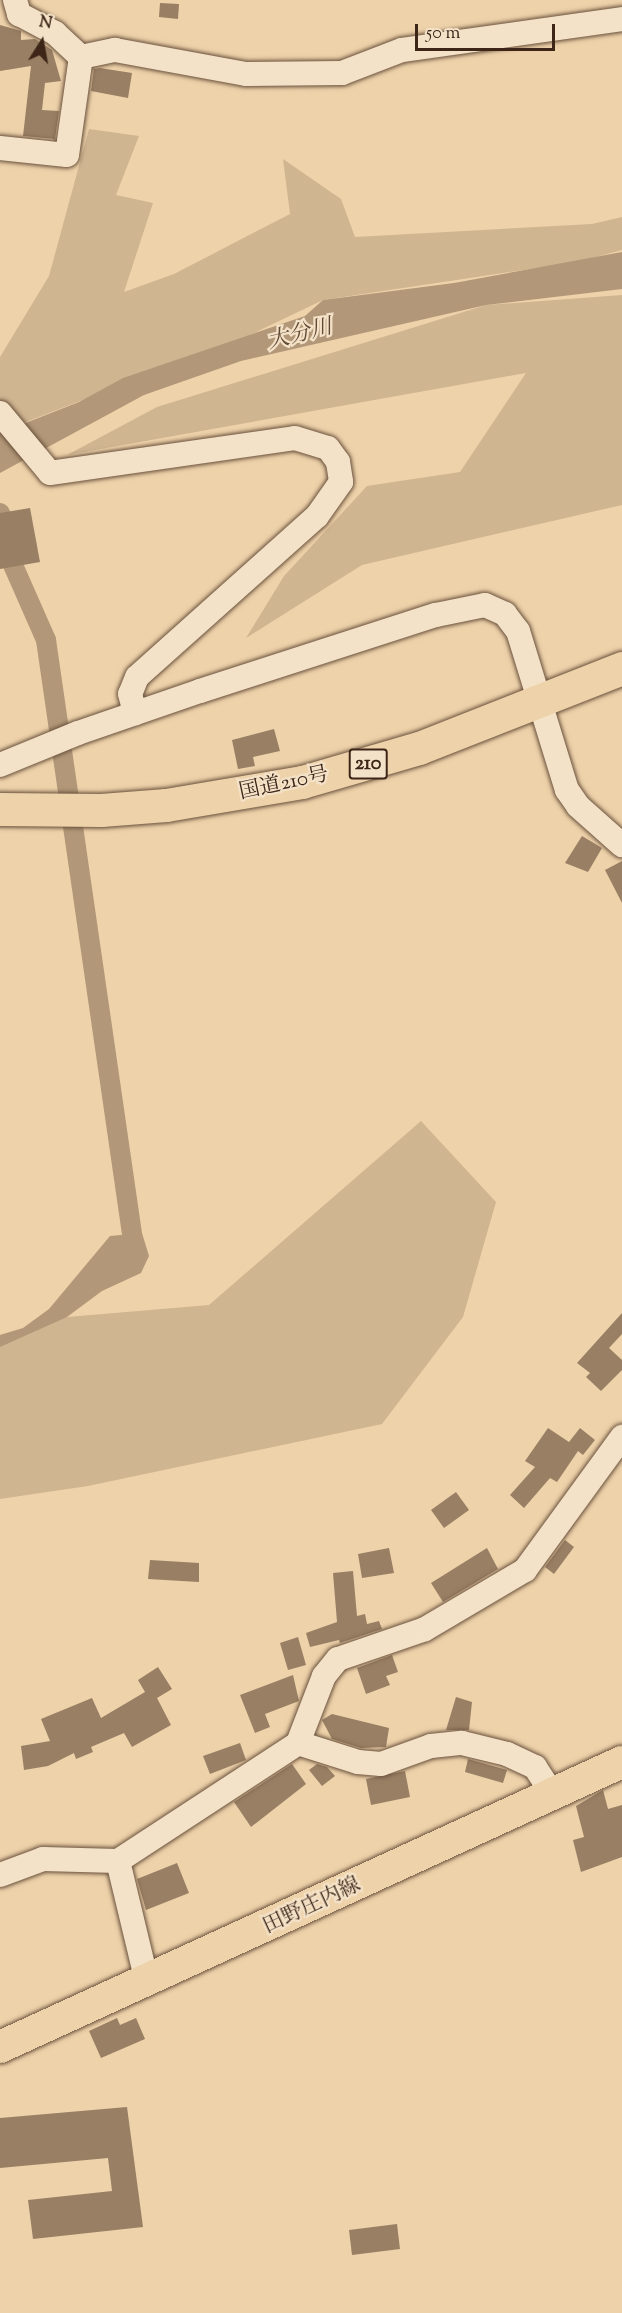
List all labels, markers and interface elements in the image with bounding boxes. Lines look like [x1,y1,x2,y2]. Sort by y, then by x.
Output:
text: N [37,11,54,36]
north arrow [12,12,72,72]
scale bar [418,12,558,50]
text: 50 m [426,21,460,47]
water label: 大分川 [265,315,335,357]
road number: 210 [348,747,388,781]
street label: 国道210号 [237,762,331,806]
street label: 田野庄内線 [259,1872,365,1940]

